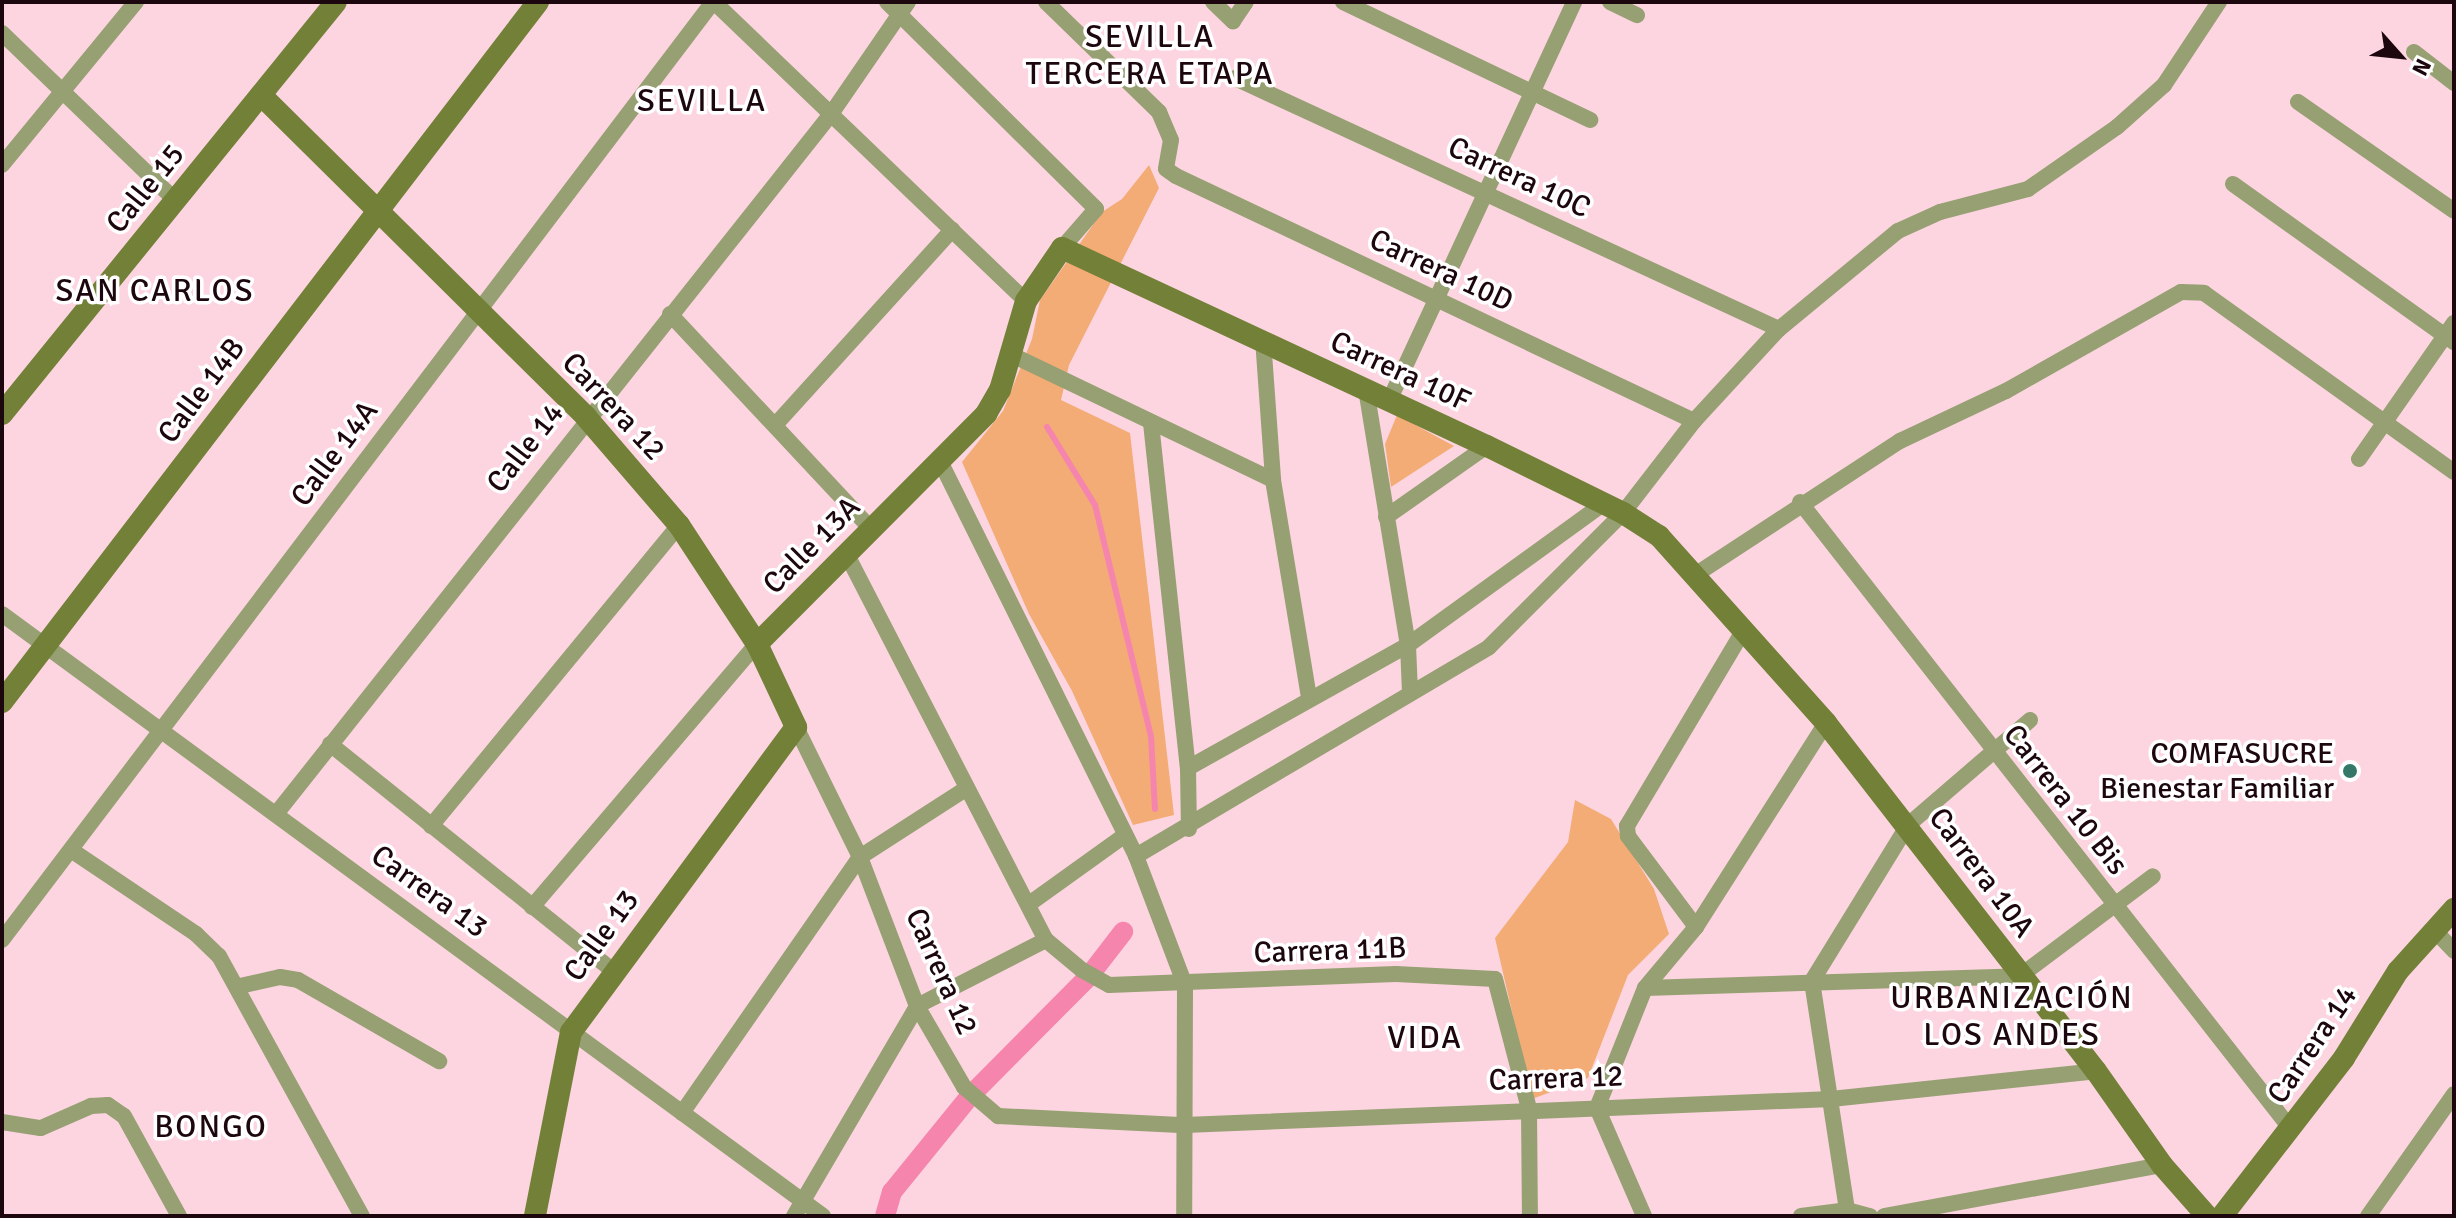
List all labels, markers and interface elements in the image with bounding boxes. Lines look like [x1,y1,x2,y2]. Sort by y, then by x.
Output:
north arrow [2360,16,2440,96]
district label: SEVILLA TERCERA ETAPA [1025,19,1275,94]
text: N [2406,54,2437,80]
district label: SEVILLA [637,82,767,120]
street label: Carrera 10C [1442,129,1596,227]
street label: Calle 15 [99,137,193,241]
street label: Carrera 10D [1364,222,1518,320]
district label: SAN CARLOS [56,272,254,310]
street label: Carrera 10F [1324,324,1476,420]
street label: Calle 14B [151,331,253,451]
street label: Carrera 12 [554,345,672,469]
street label: Calle 14A [284,394,386,514]
street label: Calle 14 [480,396,572,500]
street label: Calle 13A [756,490,868,602]
street label: Carrera 10 Bis [1995,718,2135,882]
place label: COMFASUCRE Bienestar Familiar [2100,736,2334,806]
marker: COMFASUCRE Bienestar Familiar [2341,762,2359,780]
street label: Carrera 10A [1921,801,2041,945]
street label: Carrera 13 [364,838,494,946]
street label: Calle 13 [557,883,647,989]
street label: Carrera 12 [897,903,985,1041]
street label: Carrera 11B [1253,930,1407,972]
street label: Carrera 14 [2260,979,2366,1111]
district label: URBANIZACIÓN LOS ANDES [1890,980,2134,1055]
district label: VIDA [1387,1019,1463,1057]
street label: Carrera 12 [1488,1059,1624,1099]
district label: BONGO [154,1108,268,1146]

